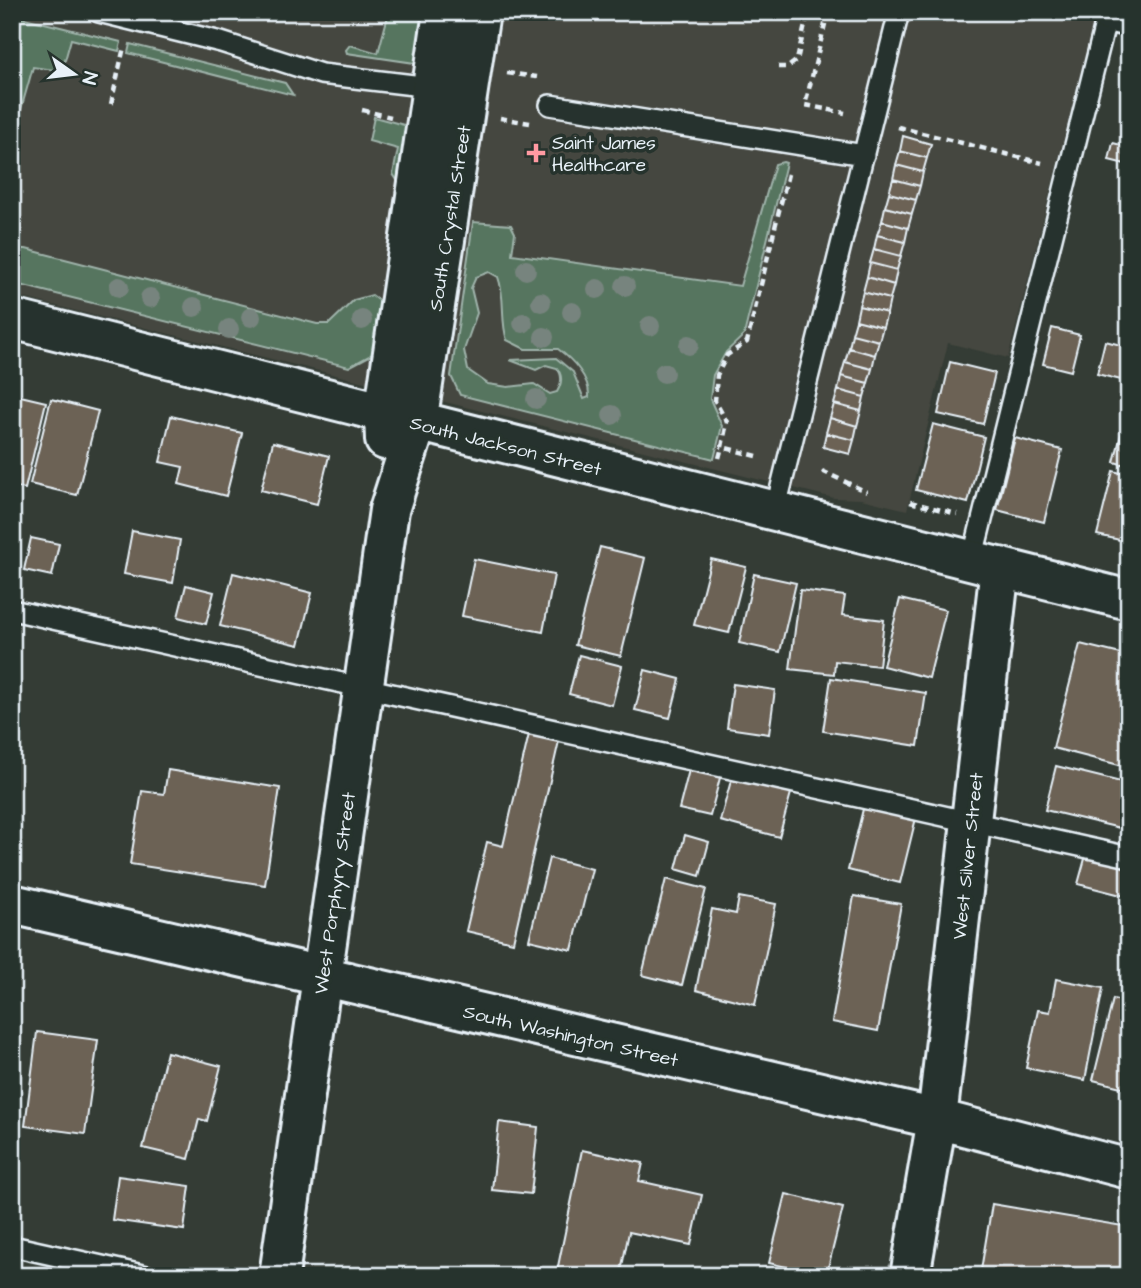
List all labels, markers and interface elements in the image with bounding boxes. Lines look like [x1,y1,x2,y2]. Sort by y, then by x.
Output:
north arrow [38,38,108,108]
text: N [74,69,104,87]
street label: South Crystal Street [422,123,480,313]
place label: Saint James Healthcare [552,130,656,179]
marker: Saint James Healthcare [526,143,546,163]
street label: South Jackson Street [407,410,605,483]
street label: West Silver Street [946,771,991,941]
street label: West Porphyry Street [308,790,364,996]
street label: South Washington Street [460,999,681,1075]

